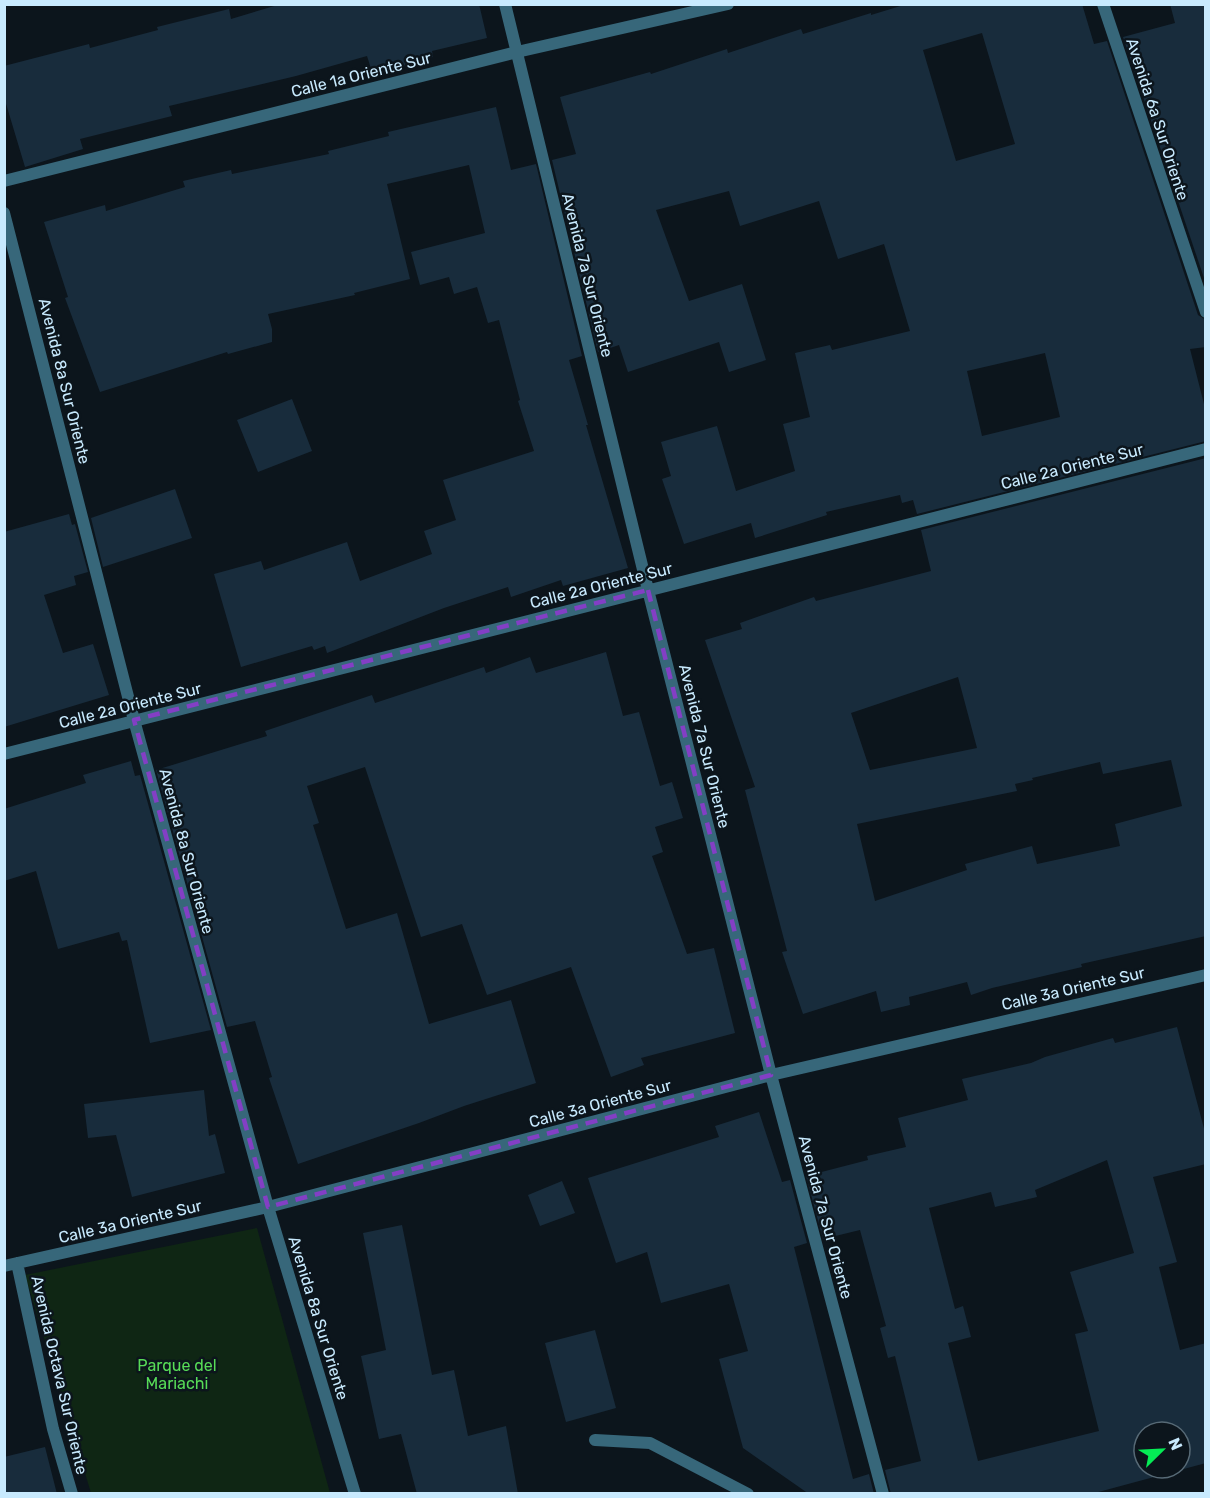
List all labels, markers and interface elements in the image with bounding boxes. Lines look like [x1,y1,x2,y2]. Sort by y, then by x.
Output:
street label: Avenida 6a Sur Oriente [1122,35,1193,203]
street label: Calle 1a Oriente Sur [289,48,433,101]
street label: Avenida 7a Sur Oriente [558,191,617,359]
street label: Avenida 8a Sur Oriente [35,296,94,466]
street label: Calle 2a Oriente Sur [999,440,1145,493]
street label: Calle 2a Oriente Sur [528,559,674,612]
street label: Avenida 7a Sur Oriente [675,662,734,830]
street label: Calle 2a Oriente Sur [57,679,203,732]
street label: Avenida 8a Sur Oriente [155,766,218,936]
street label: Calle 3a Oriente Sur [1000,963,1147,1014]
street label: Calle 3a Oriente Sur [527,1075,673,1132]
street label: Avenida 7a Sur Oriente [795,1133,856,1301]
street label: Calle 3a Oriente Sur [57,1196,204,1247]
street label: Avenida 8a Sur Oriente [285,1234,353,1402]
street label: Avenida Octava Sur Oriente [27,1274,92,1476]
park label: Parque del Mariachi [137,1356,217,1393]
north arrow [1132,1420,1192,1480]
text: N [1164,1435,1186,1453]

